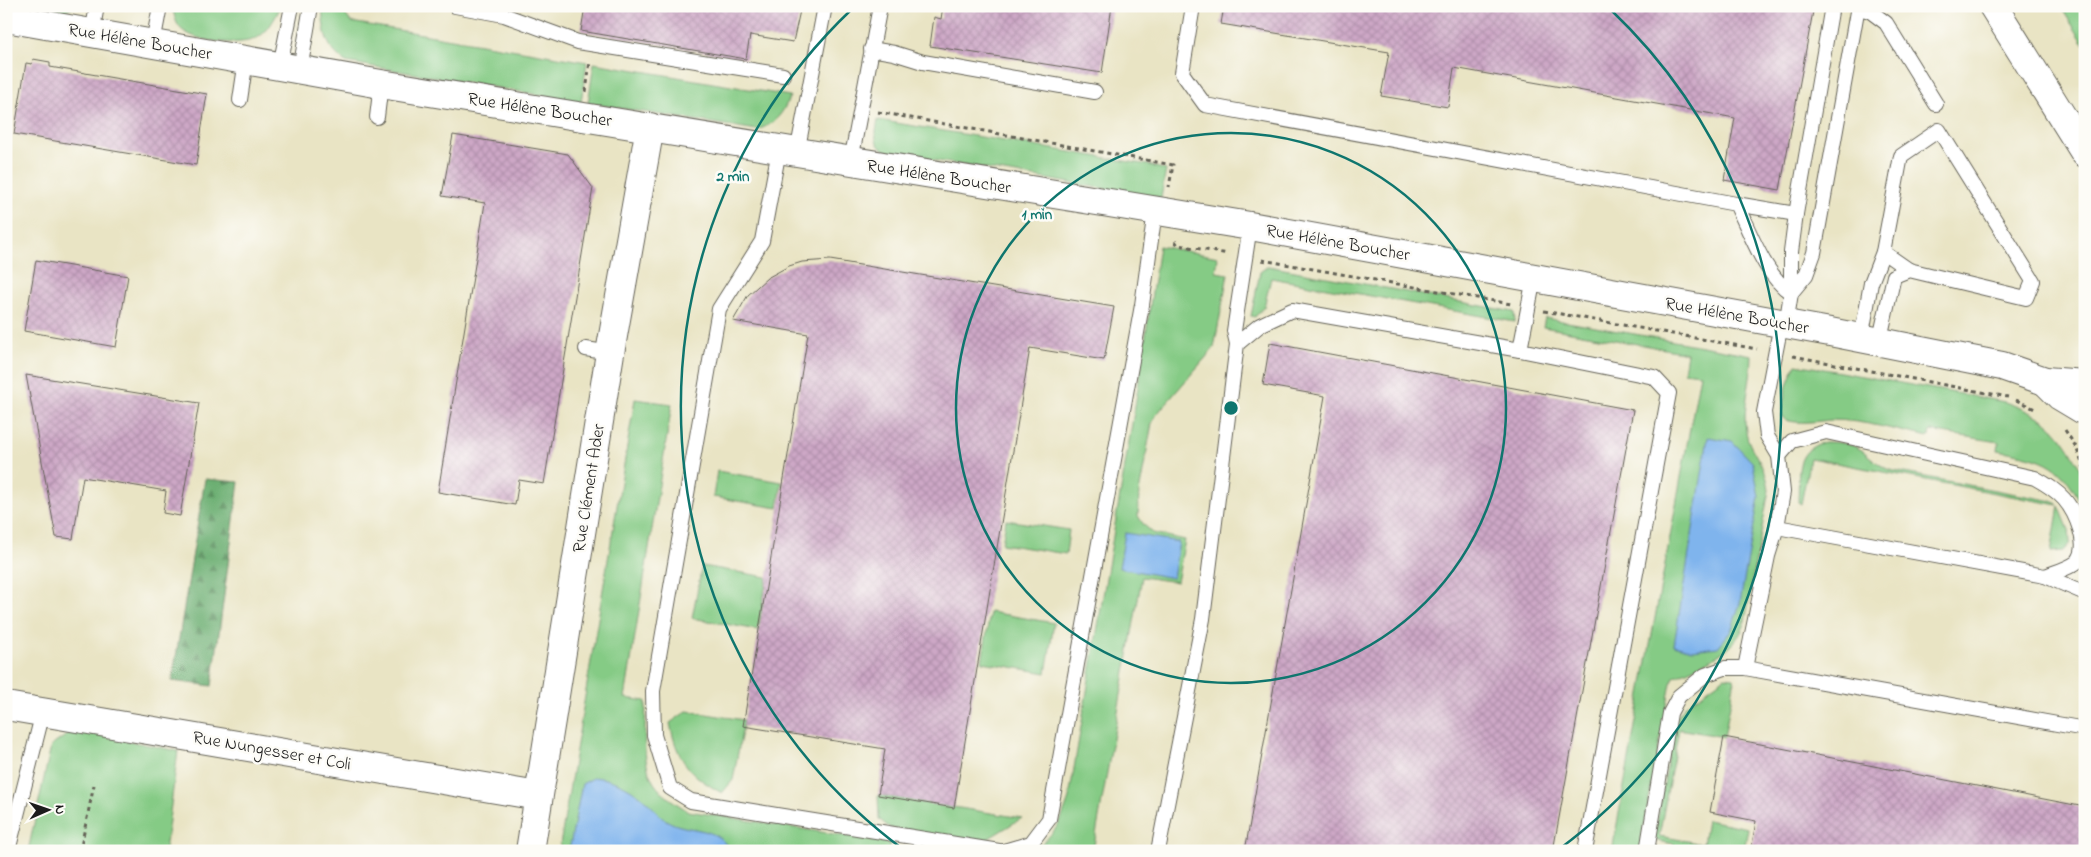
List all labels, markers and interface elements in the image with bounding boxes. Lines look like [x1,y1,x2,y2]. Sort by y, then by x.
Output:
street label: Rue Hélène Boucher [66,18,214,68]
street label: Rue Hélène Boucher [466,87,614,135]
street label: Rue Hélène Boucher [865,154,1013,202]
text: 2 min [716,166,750,188]
text: 1 min [1022,204,1053,226]
street label: Rue Hélène Boucher [1264,219,1412,269]
street label: Rue Hélène Boucher [1663,292,1811,342]
centre of rings [1222,399,1240,417]
street label: Rue Clément Ader [567,422,613,555]
street label: Rue Nungesser et Coli [190,725,353,780]
north arrow [22,784,72,834]
text: N [49,805,70,815]

